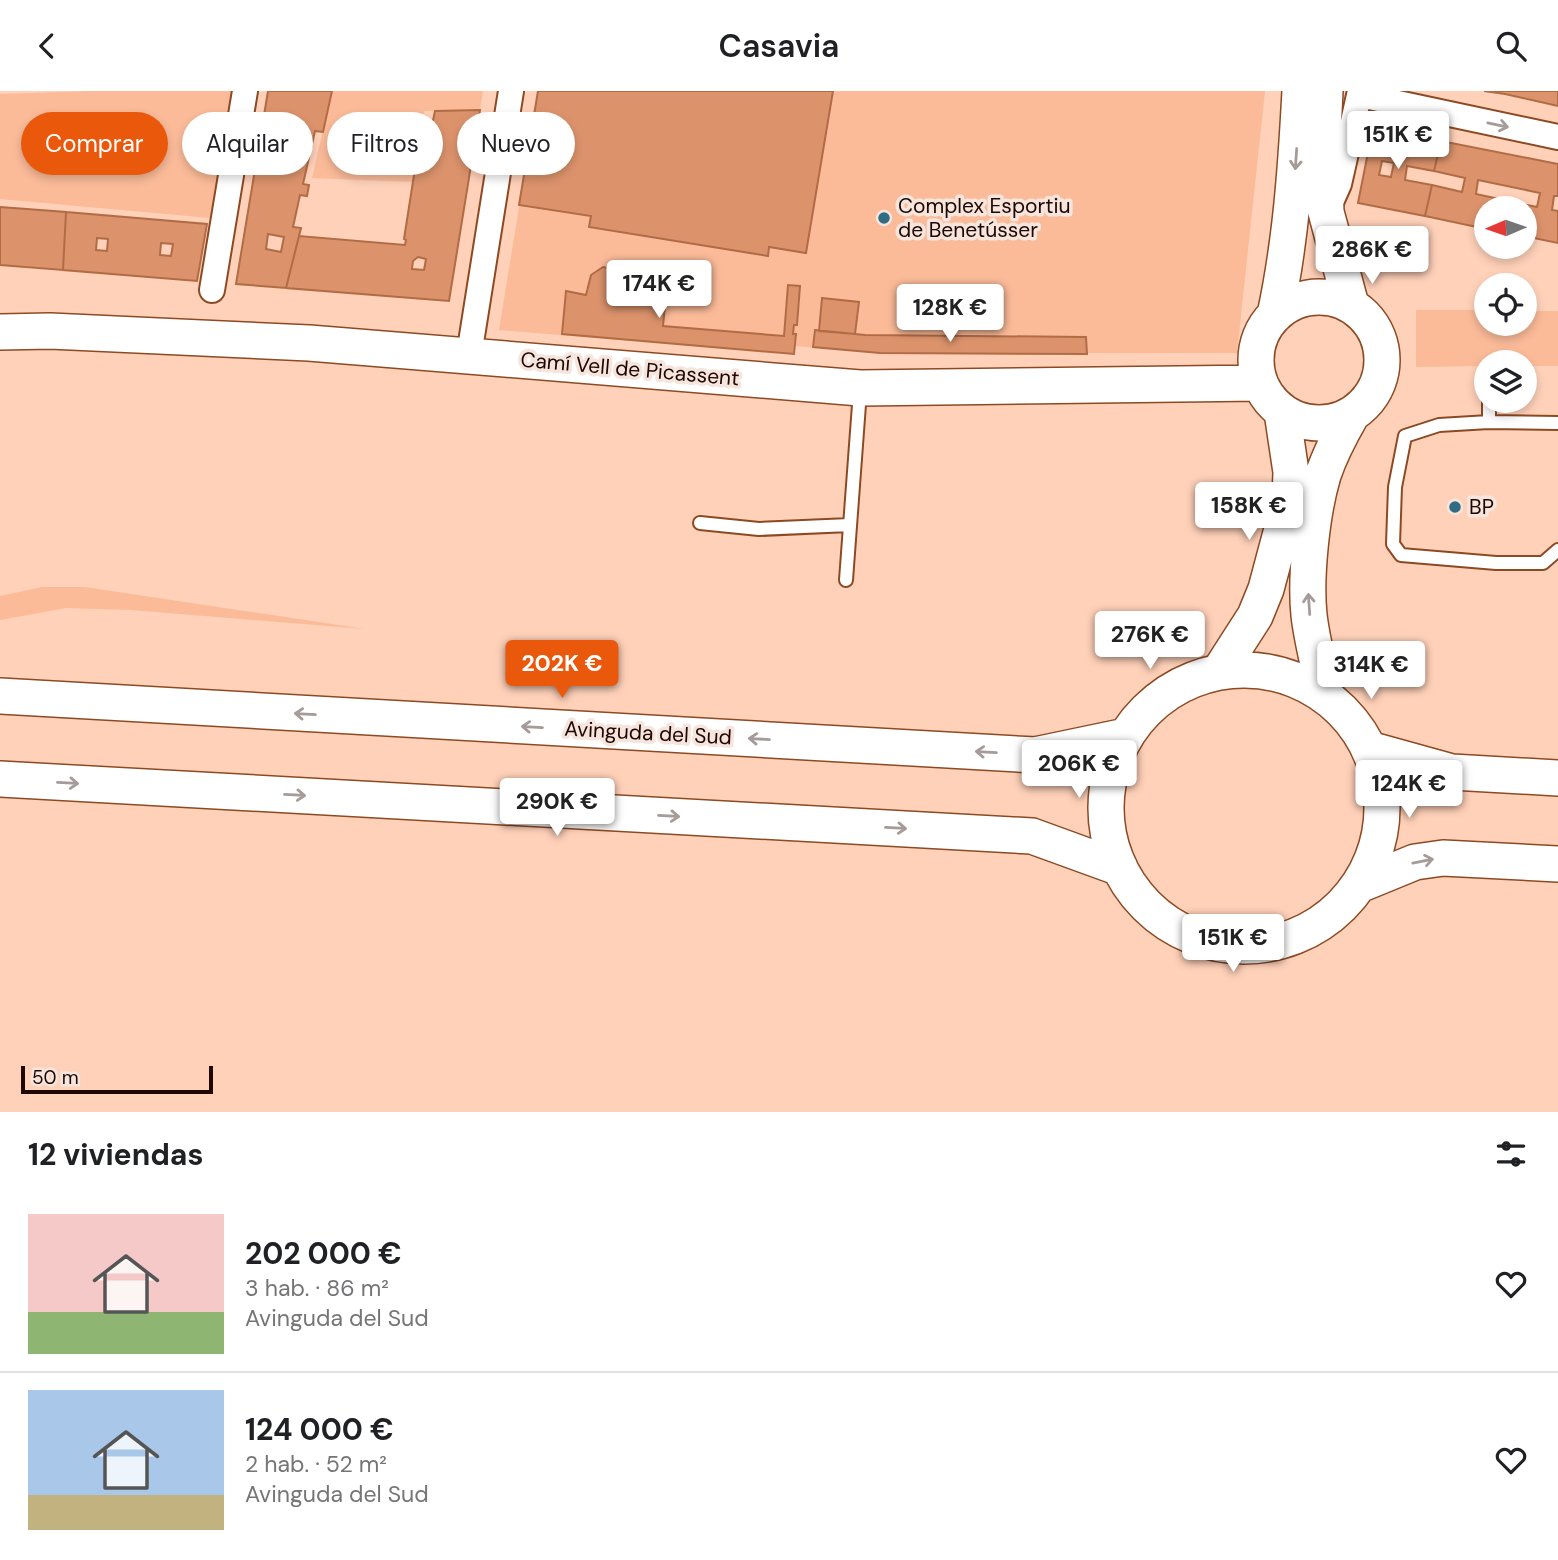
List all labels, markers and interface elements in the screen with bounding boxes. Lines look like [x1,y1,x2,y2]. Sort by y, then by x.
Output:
text: Casavia [719,25,839,67]
icon: back [28,27,66,65]
icon: search [1492,27,1530,65]
pin: 151K € [1341,111,1455,171]
chip: Comprar [21,112,168,175]
chip: Alquilar [182,112,313,175]
chip: Filtros [327,112,443,175]
chip: Nuevo [457,112,575,175]
one-way arrow [1486,118,1509,132]
text: 151K € [1363,119,1433,149]
one-way arrow [1289,147,1302,170]
place label: Complex Esportiu de Benetússer [898,192,1071,244]
north arrow [1474,196,1536,259]
map controls [1474,196,1537,413]
marker: Complex Esportiu de Benetússer [876,210,892,226]
pin: 286K € [1315,227,1429,286]
text: 286K € [1332,234,1412,264]
pin: 174K € [602,261,716,320]
text: 174K € [622,268,696,298]
button: locate [1474,273,1537,336]
pin: 128K € [893,285,1007,344]
text: 128K € [913,292,987,322]
street label: Camí Vell de Picassent [519,345,741,393]
button: layers [1474,350,1537,413]
pin: 158K € [1192,483,1306,542]
text: 158K € [1211,490,1287,520]
place label: BP [1469,493,1494,521]
marker: BP [1447,499,1463,515]
one-way arrow [1302,593,1315,615]
pin: 276K € [1093,611,1207,671]
text: 276K € [1111,619,1189,649]
pin: 202K € [505,641,619,700]
pin: 314K € [1314,641,1428,701]
text: 202K € [521,648,603,678]
text: 314K € [1333,649,1409,679]
one-way arrow [294,707,317,720]
street label: Avinguda del Sud [564,715,732,751]
one-way arrow [521,720,544,733]
one-way arrow [748,733,771,746]
pin: 206K € [1022,741,1136,800]
one-way arrow [975,746,998,759]
text: 206K € [1038,748,1120,778]
pin: 124K € [1352,761,1466,820]
text: 124K € [1371,768,1447,798]
one-way arrow [56,777,79,790]
pin: 290K € [500,779,614,838]
text: 290K € [516,786,598,816]
one-way arrow [284,789,307,802]
one-way arrow [657,810,680,823]
one-way arrow [885,822,908,835]
one-way arrow [1411,854,1434,868]
pin: 151K € [1176,915,1290,974]
text: 151K € [1198,922,1268,952]
scale bar [21,1063,214,1095]
text: 50 m [32,1065,79,1090]
text: 12 viviendas [28,1135,203,1174]
icon: filters [1492,1135,1530,1173]
text: 202 000 € [245,1234,402,1273]
icon: home [84,1242,168,1326]
icon: heart [1492,1265,1530,1303]
text: 3 hab. · 86 m² [245,1273,389,1303]
text: Avinguda del Sud [245,1303,429,1333]
text: 124 000 € [245,1410,394,1449]
icon: home [84,1418,168,1502]
icon: heart [1492,1441,1530,1479]
text: 2 hab. · 52 m² [245,1449,387,1479]
text: Avinguda del Sud [245,1479,429,1509]

